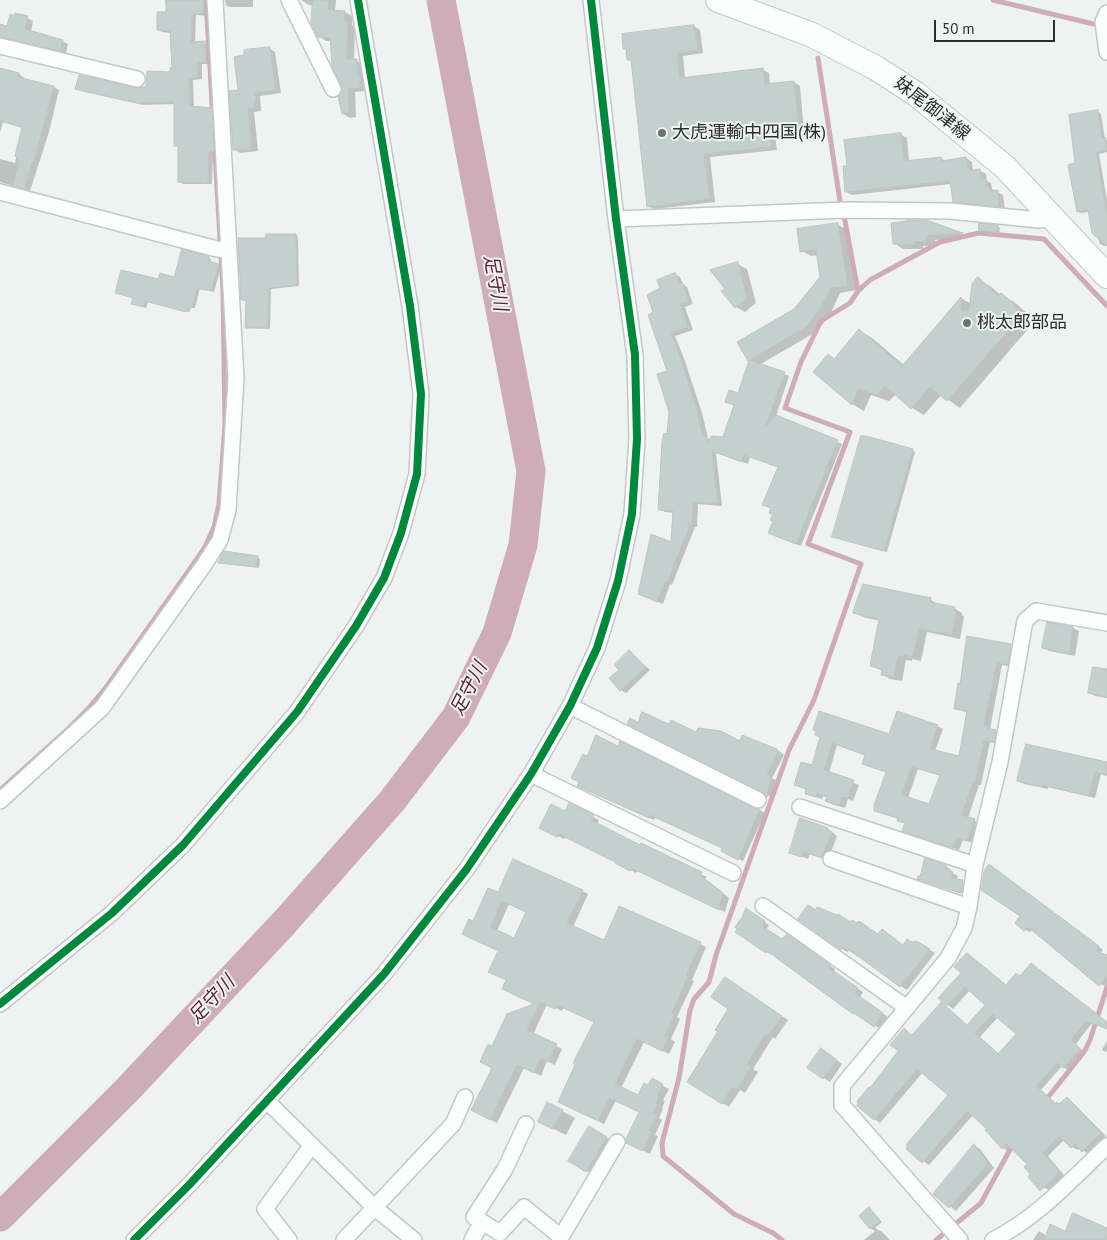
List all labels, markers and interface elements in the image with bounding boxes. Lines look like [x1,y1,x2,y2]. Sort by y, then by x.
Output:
scale bar [937,10,1058,42]
text: 50 m [942,19,975,38]
street label: 妹尾御津線 [890,73,974,145]
place label: 大虎運輸中四国(株) [672,122,826,144]
marker: 大虎運輸中四国(株) [656,127,668,139]
water label: 足守川 [478,253,512,313]
place label: 桃太郎部品 [977,312,1067,334]
marker: 桃太郎部品 [961,317,973,329]
water label: 足守川 [446,658,492,720]
water label: 足守川 [184,971,240,1029]

